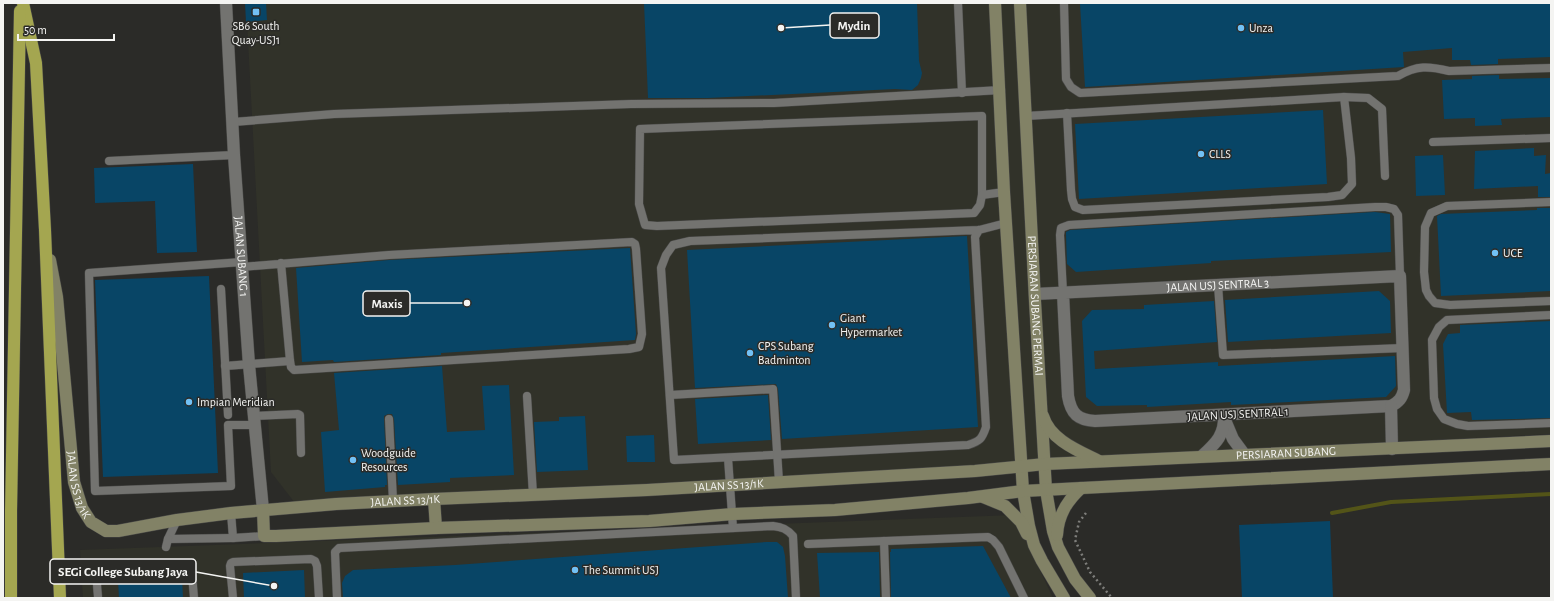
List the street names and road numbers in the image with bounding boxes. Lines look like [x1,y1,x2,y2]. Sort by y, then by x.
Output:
street label: JALAN SUBANG 1 [232,216,250,297]
street label: PERSIARAN SUBANG PERMAI [1026,235,1045,376]
street label: JALAN USJ SENTRAL 3 [1166,276,1269,294]
street label: JALAN USJ SENTRAL 1 [1187,405,1289,423]
street label: PERSIARAN SUBANG [1236,445,1336,461]
street label: JALAN SS 13/1K [65,450,93,521]
street label: JALAN SS 13/1K [694,477,764,493]
street label: JALAN SS 13/1K [370,493,441,508]

